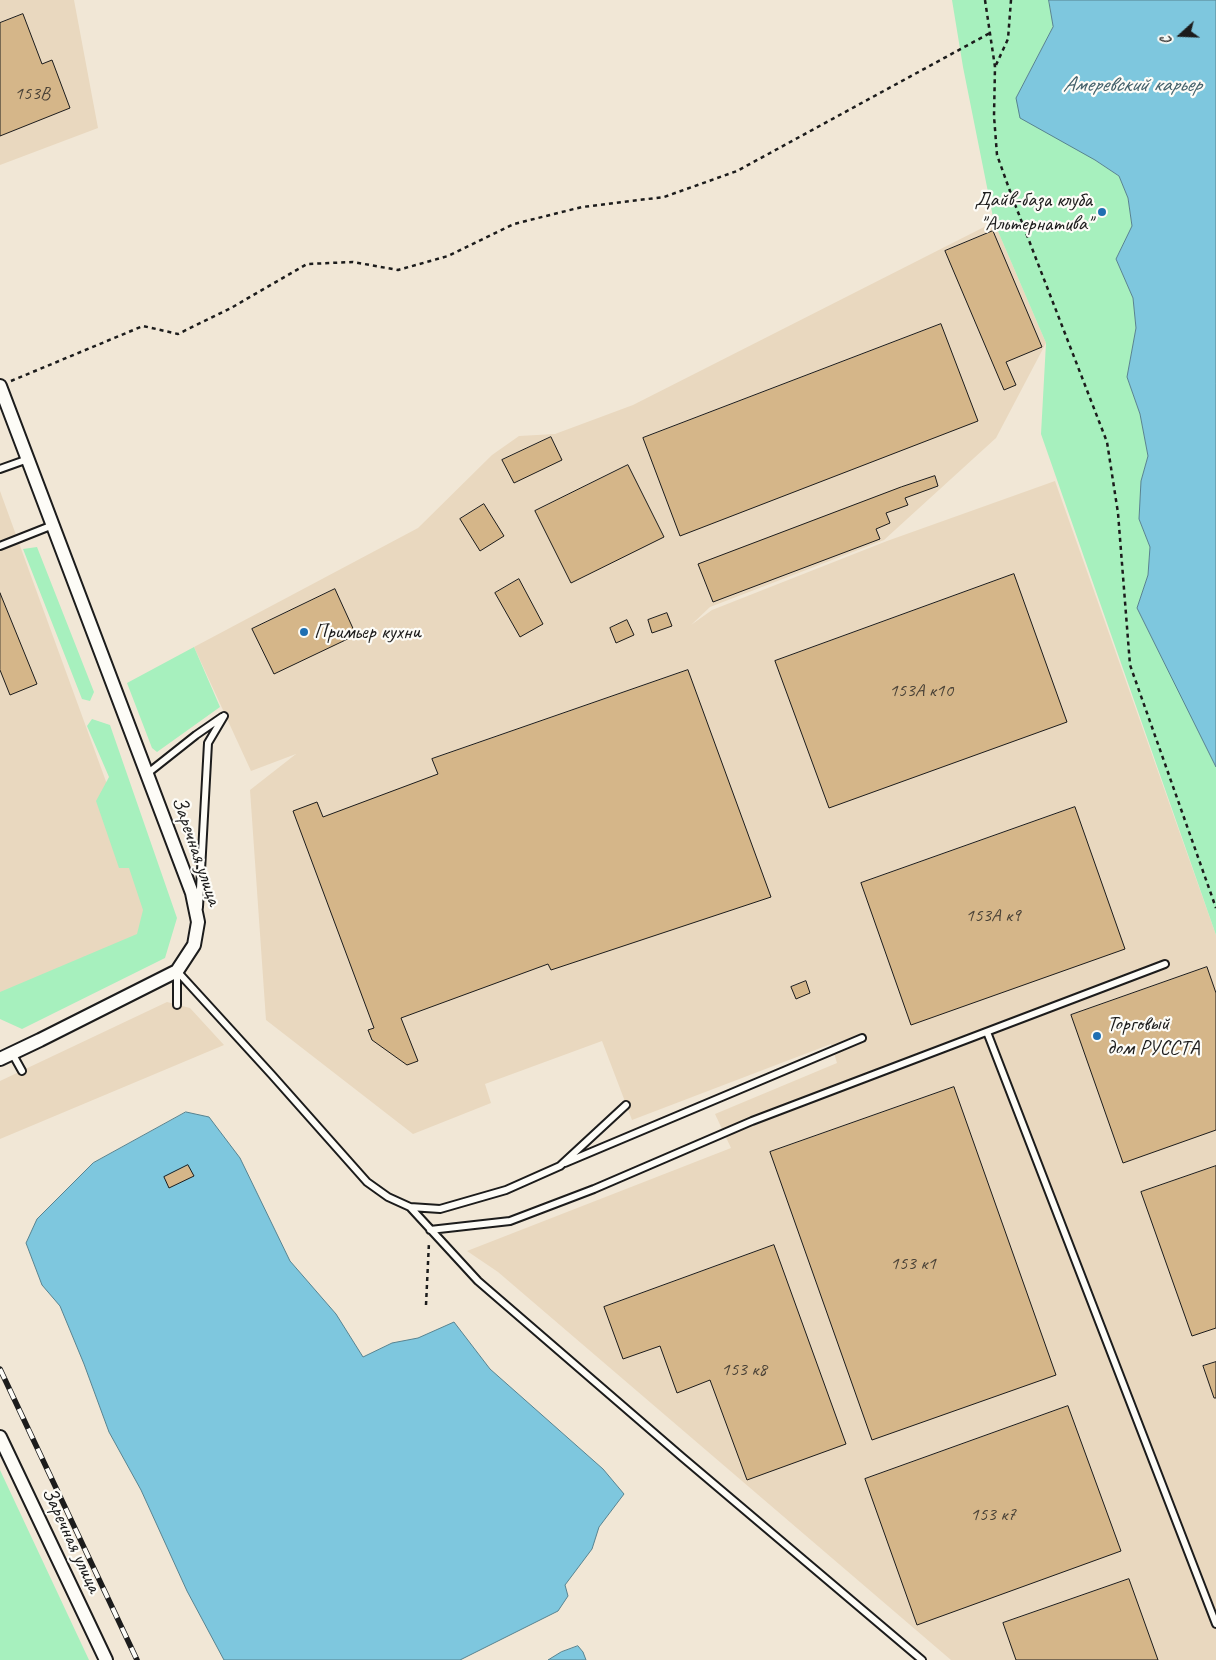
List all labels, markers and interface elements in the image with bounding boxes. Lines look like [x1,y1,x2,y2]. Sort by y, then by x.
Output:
north arrow [1156,10,1206,60]
text: С [1157,34,1176,46]
water label: Амеревский карьер [1063,72,1201,98]
house number: 153В [14,83,50,105]
place label: Дайв-база клуба "Альтернатива" [974,187,1092,237]
marker: Дайв-база клуба "Альтернатива" [1096,206,1108,218]
place label: Примьер кухни [314,619,421,645]
marker: Примьер кухни [298,626,310,638]
house number: 153А к10 [889,680,953,702]
street label: Заречная улица [166,793,226,909]
house number: 153А к9 [965,905,1021,927]
place label: Торговый дом РУССТА [1107,1011,1200,1061]
marker: Торговый дом РУССТА [1091,1030,1103,1042]
house number: 153 к1 [890,1253,936,1275]
house number: 153 к8 [721,1359,767,1381]
street label: Заречная улица [36,1483,106,1597]
house number: 153 к7 [970,1504,1016,1526]

